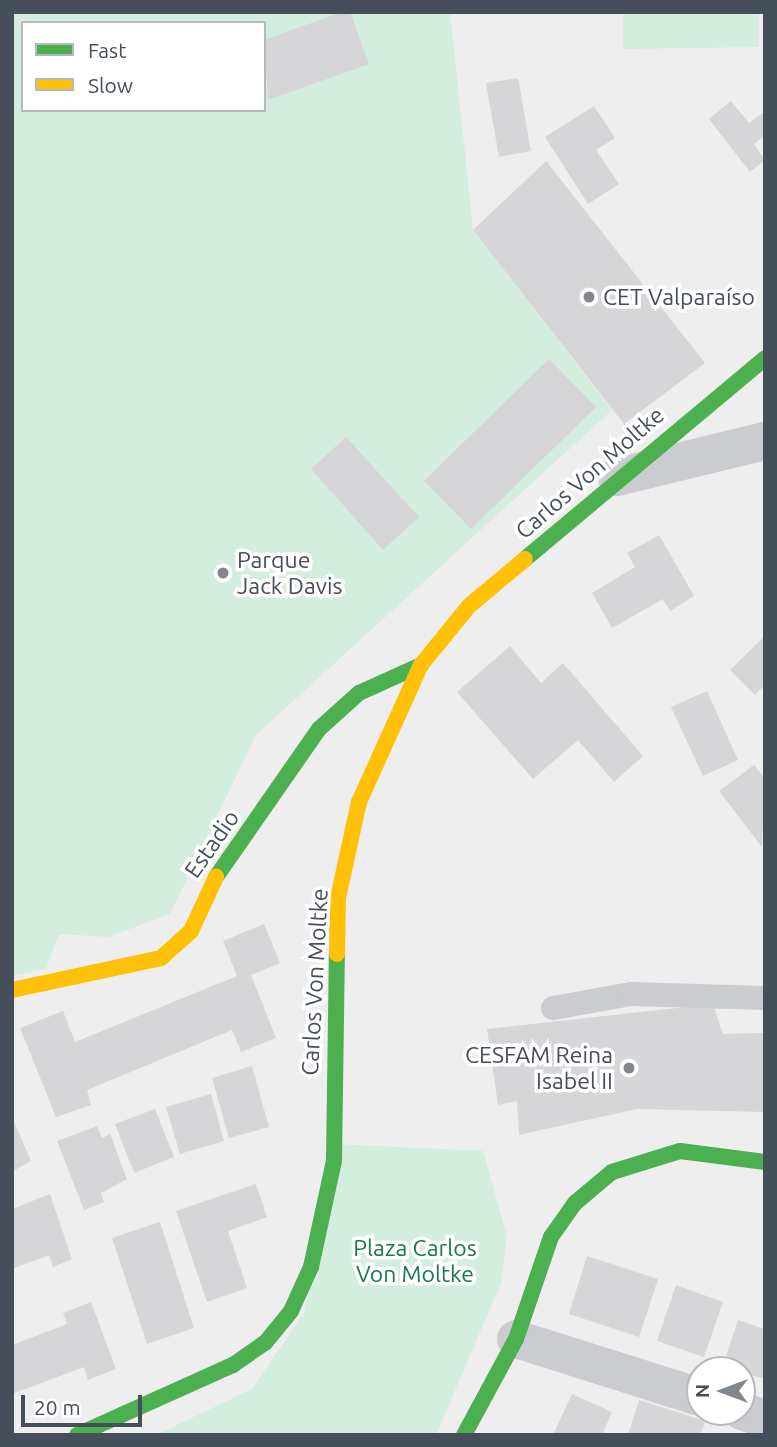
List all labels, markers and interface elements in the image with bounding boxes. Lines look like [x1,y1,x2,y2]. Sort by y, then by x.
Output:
legend [21,21,266,112]
text: Fast [88,38,126,62]
text: Slow [88,73,133,97]
place label: CET Valparaíso [603,283,755,311]
marker: CET Valparaíso [581,289,597,305]
street label: Carlos Von Moltke [510,401,670,545]
place label: Parque Jack Davis [237,546,343,600]
marker: Parque Jack Davis [215,565,231,581]
street label: Estadio [179,805,245,883]
street label: Carlos Von Moltke [296,888,334,1076]
place label: CESFAM Reina Isabel II [465,1041,613,1095]
marker: CESFAM Reina Isabel II [619,1058,639,1078]
park label: Plaza Carlos Von Moltke [353,1234,477,1288]
north arrow [686,1356,756,1426]
scale bar [24,1380,145,1424]
text: N [691,1384,713,1398]
text: 20 m [34,1395,81,1419]

